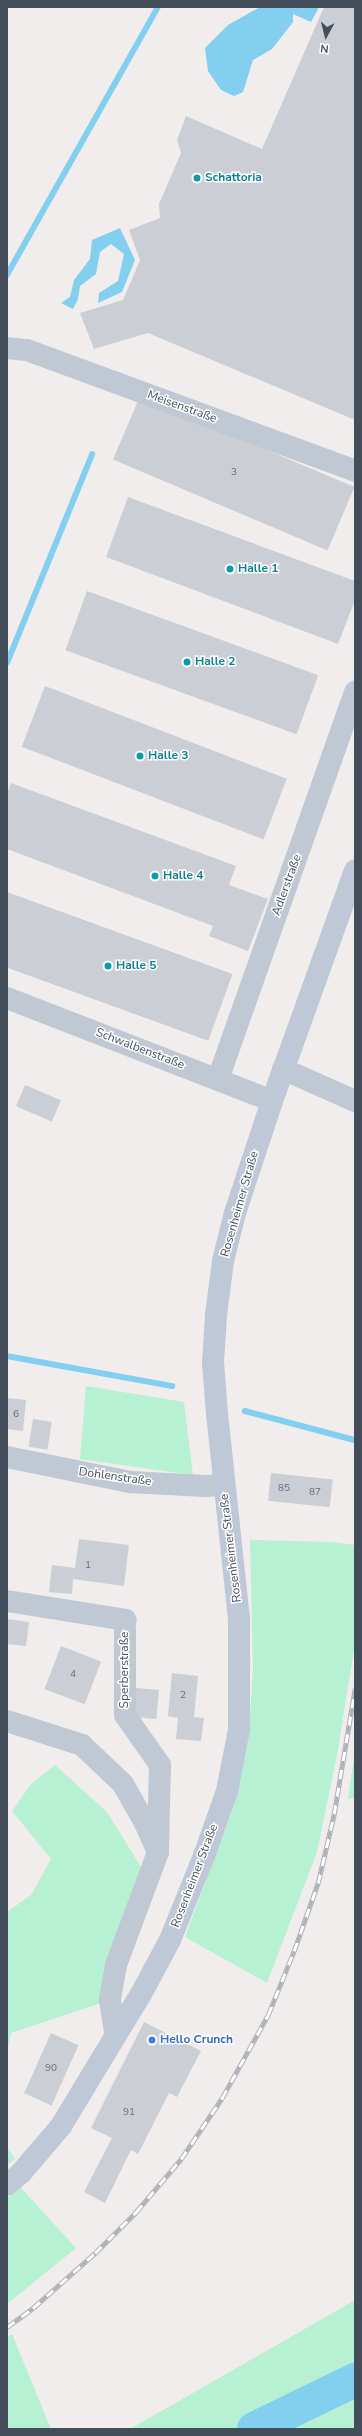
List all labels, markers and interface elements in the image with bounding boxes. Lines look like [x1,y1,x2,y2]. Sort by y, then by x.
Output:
north arrow [306,16,346,56]
text: N [319,40,329,56]
place label: Schattoria [205,171,262,185]
marker: Schattoria [192,173,202,183]
street label: Meisenstraße [145,388,219,426]
house number: 3 [231,467,237,479]
place label: Halle 1 [238,562,278,576]
marker: Halle 1 [225,564,235,574]
place label: Halle 2 [195,655,235,669]
marker: Halle 2 [182,657,192,667]
place label: Halle 3 [148,749,188,763]
marker: Halle 3 [135,751,145,761]
street label: Adlerstraße [269,852,305,918]
place label: Halle 4 [163,869,203,883]
marker: Halle 4 [150,871,160,881]
place label: Halle 5 [116,959,156,973]
marker: Halle 5 [103,961,113,971]
street label: Schwalbenstraße [94,1025,186,1073]
street label: Rosenheimer Straße [218,1149,262,1259]
house number: 6 [13,1409,19,1421]
street label: Dohlenstraße [78,1465,152,1489]
house number: 85 [278,1483,290,1495]
house number: 87 [309,1487,321,1499]
street label: Rosenheimer Straße [217,1493,245,1603]
house number: 1 [85,1560,91,1572]
street label: Sperberstraße [118,1632,132,1708]
house number: 4 [70,1669,76,1681]
house number: 2 [180,1690,186,1702]
street label: Rosenheimer Straße [169,1822,221,1930]
place label: Hello Crunch [160,2033,233,2047]
marker: Hello Crunch [147,2035,157,2045]
house number: 90 [45,2063,57,2075]
house number: 91 [123,2107,135,2119]

